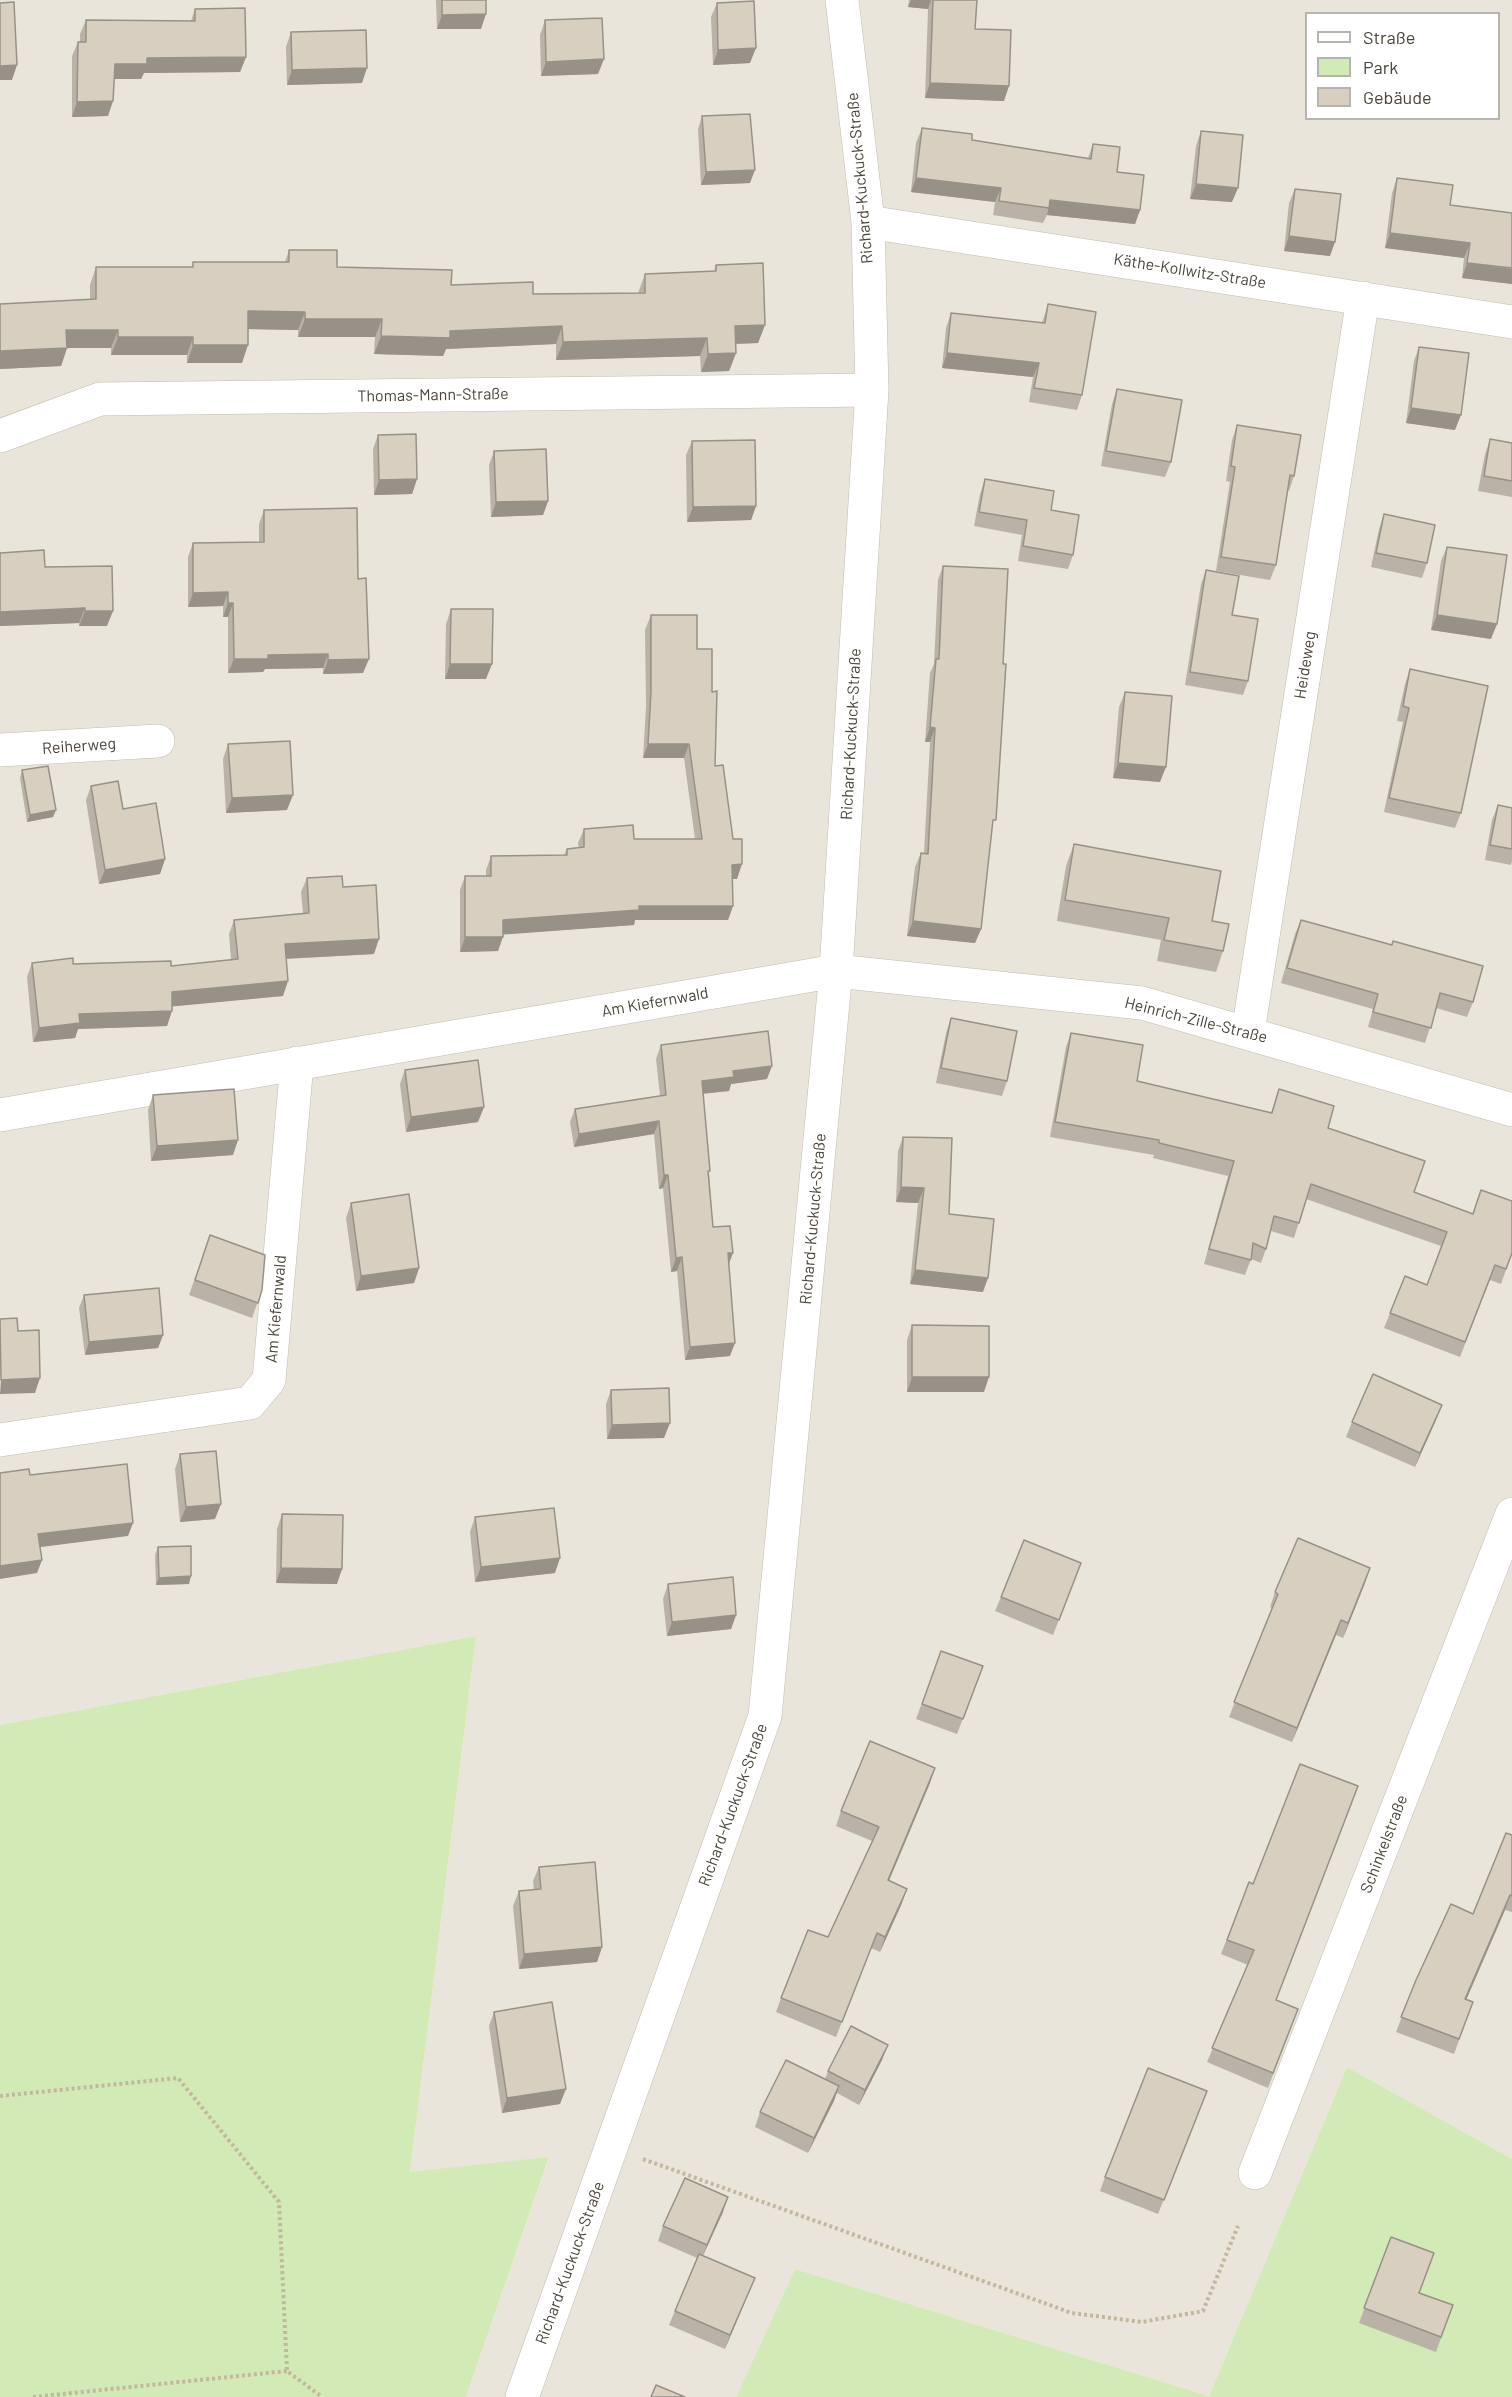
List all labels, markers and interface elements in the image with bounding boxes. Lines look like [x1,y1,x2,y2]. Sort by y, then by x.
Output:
legend [1305,12,1500,120]
text: Straße [1363,26,1415,48]
text: Park [1363,56,1398,78]
text: Gebäude [1363,86,1432,108]
street label: Richard-Kuckuck-Straße [843,92,877,264]
street label: Käthe-Kollwitz-Straße [1112,249,1268,293]
street label: Thomas-Mann-Straße [357,384,509,406]
street label: Heideweg [1290,630,1320,700]
street label: Richard-Kuckuck-Straße [837,648,865,820]
street label: Reiherweg [41,734,117,758]
street label: Am Kiefernwald [600,983,710,1021]
street label: Heinrich-Zille-Straße [1123,993,1269,1047]
street label: Richard-Kuckuck-Straße [796,1133,830,1305]
street label: Am Kiefernwald [262,1254,290,1364]
street label: Richard-Kuckuck-Straße [695,1721,771,1889]
street label: Schinkelstraße [1356,1792,1412,1896]
street label: Richard-Kuckuck-Straße [532,2179,608,2347]

